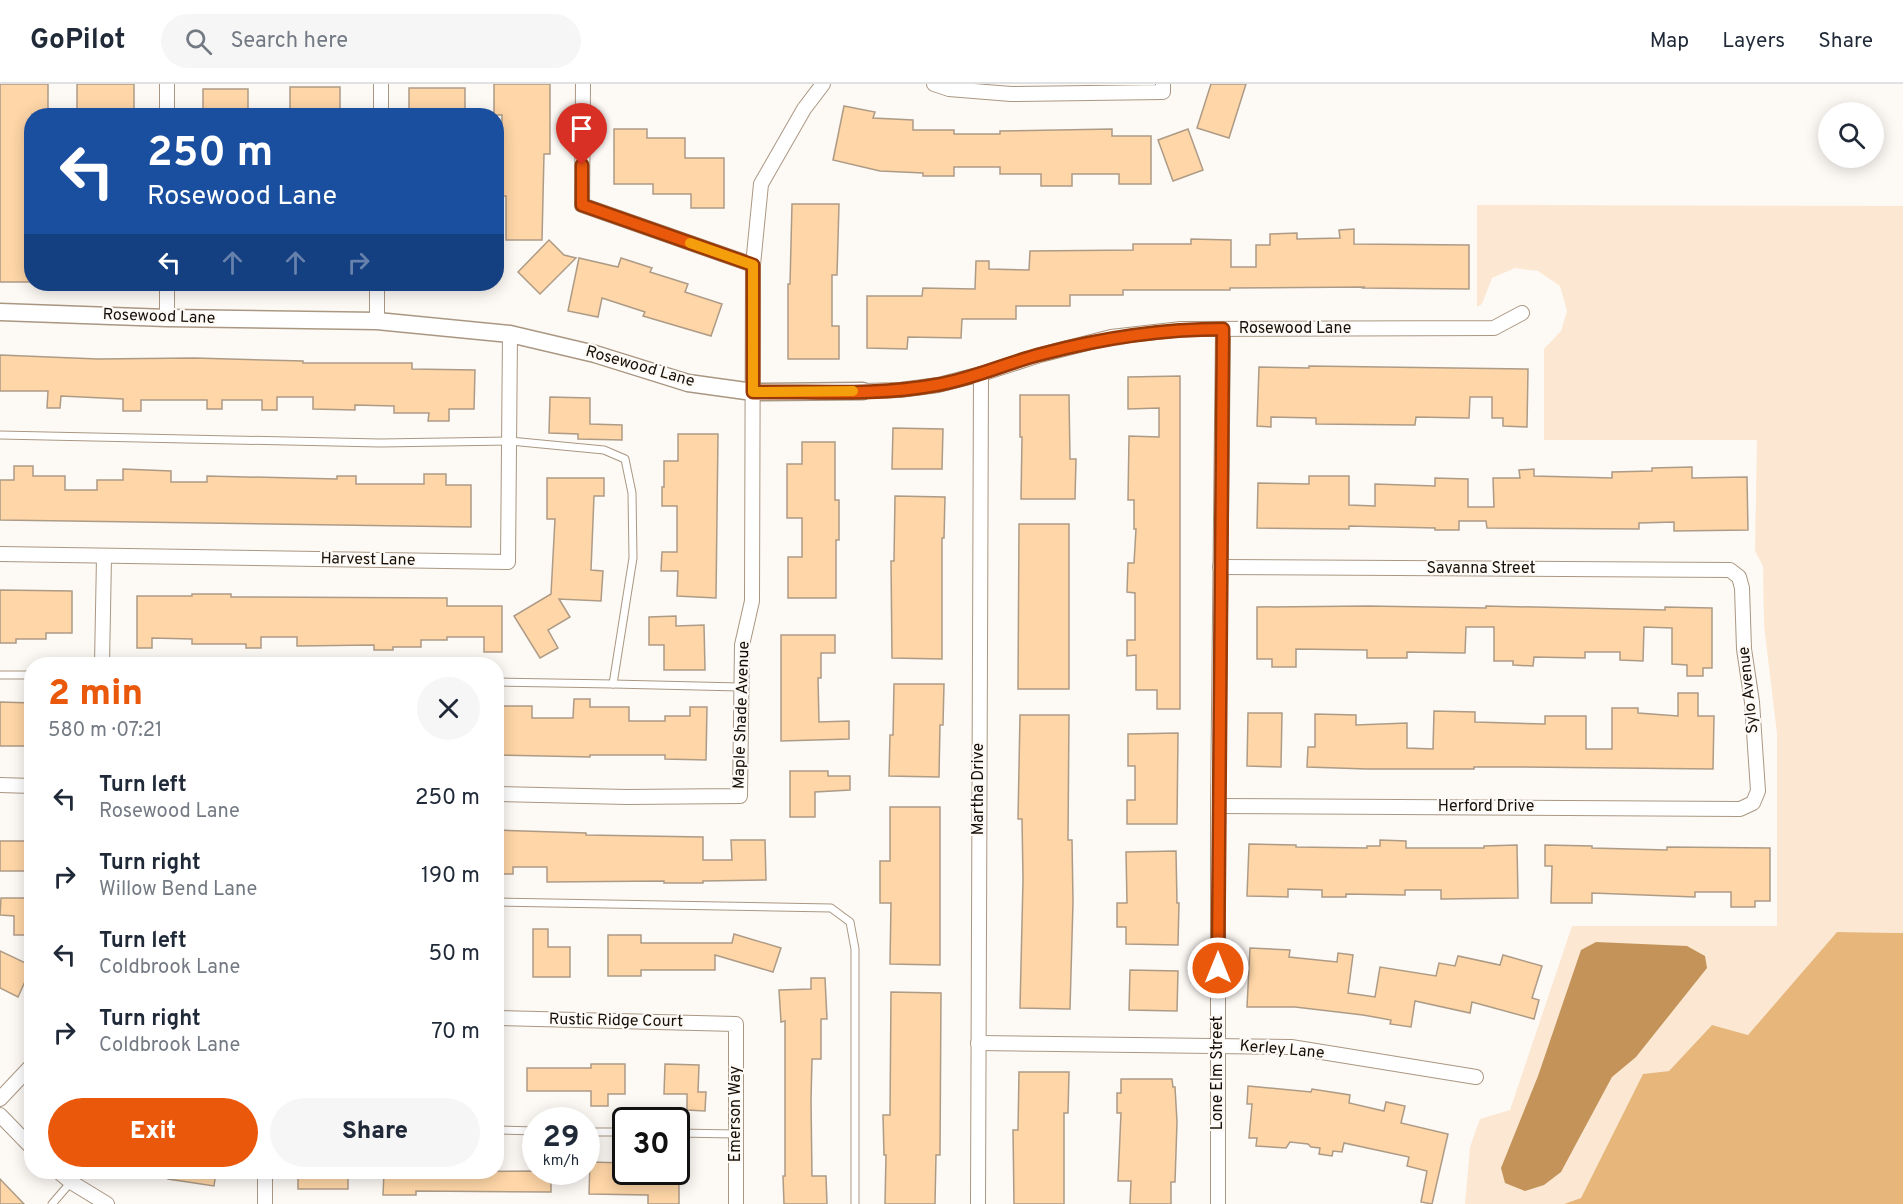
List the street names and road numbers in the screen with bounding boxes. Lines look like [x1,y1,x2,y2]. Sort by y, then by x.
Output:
street label: Rosewood Lane [102,305,216,329]
street label: Rosewood Lane [1239,319,1351,339]
street label: Rosewood Lane [583,342,697,392]
street label: Harvest Lane [320,549,416,571]
street label: Savanna Street [1427,559,1536,579]
street label: Maple Shade Avenue [729,641,755,789]
street label: Sylo Avenue [1734,645,1764,735]
street label: Martha Drive [969,743,989,835]
street label: Herford Drive [1438,797,1534,817]
street label: Rustic Ridge Court [549,1010,683,1032]
street label: Lone Elm Street [1208,1016,1228,1130]
street label: Kerley Lane [1239,1036,1325,1064]
street label: Emerson Way [726,1066,746,1162]

